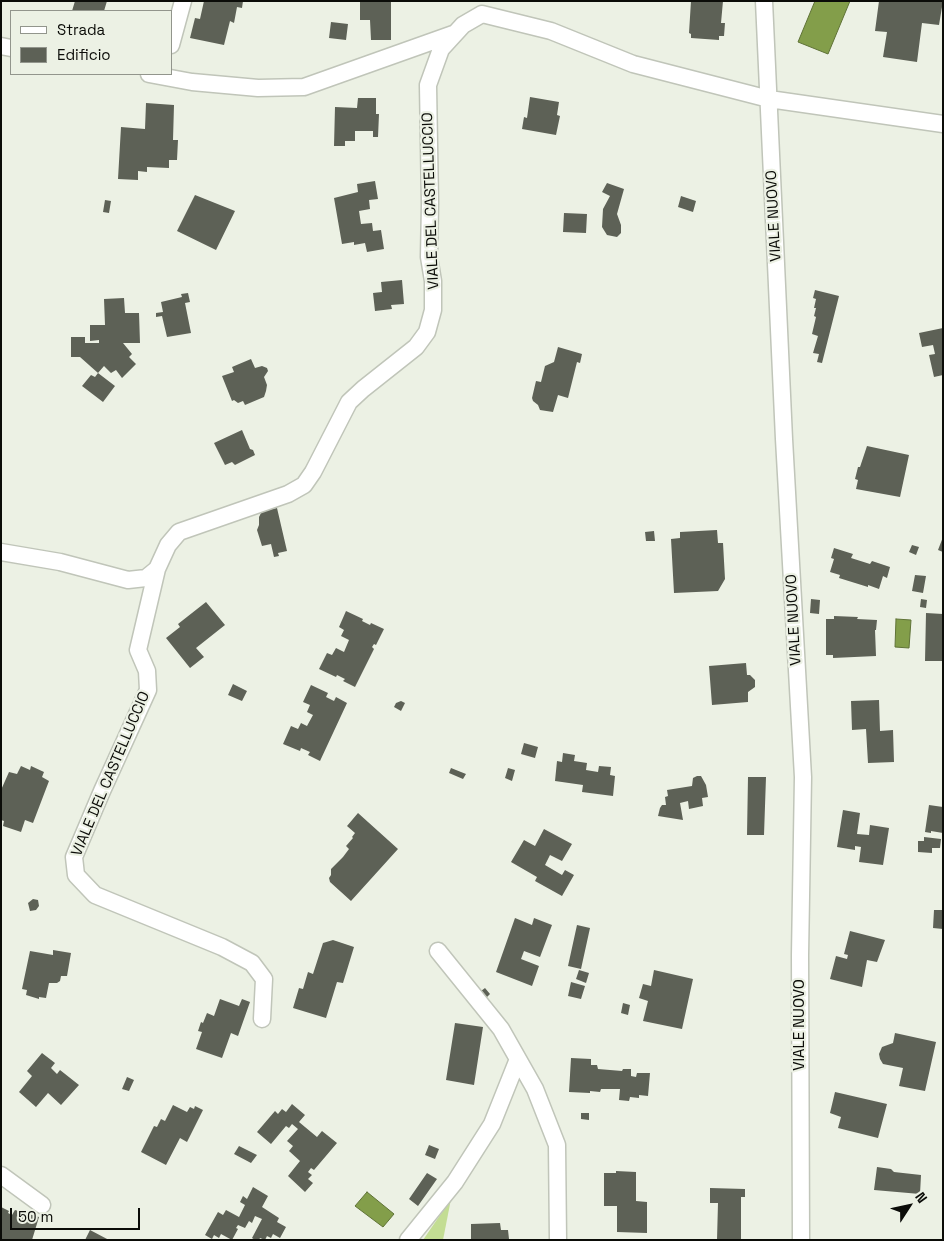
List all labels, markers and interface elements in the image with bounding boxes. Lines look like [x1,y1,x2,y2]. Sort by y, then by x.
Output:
legend [10,10,172,75]
text: Strada [57,20,105,39]
text: Edificio [57,45,111,64]
street label: VIALE DEL CASTELLUCCIO [419,112,443,290]
street label: VIALE NUOVO [763,170,785,262]
street label: VIALE NUOVO [783,574,805,666]
street label: VIALE DEL CASTELLUCCIO [68,689,154,859]
street label: VIALE NUOVO [791,979,809,1071]
north arrow [884,1181,934,1231]
text: N [911,1188,931,1206]
scale bar [12,1198,142,1230]
text: 50 m [18,1207,53,1226]

